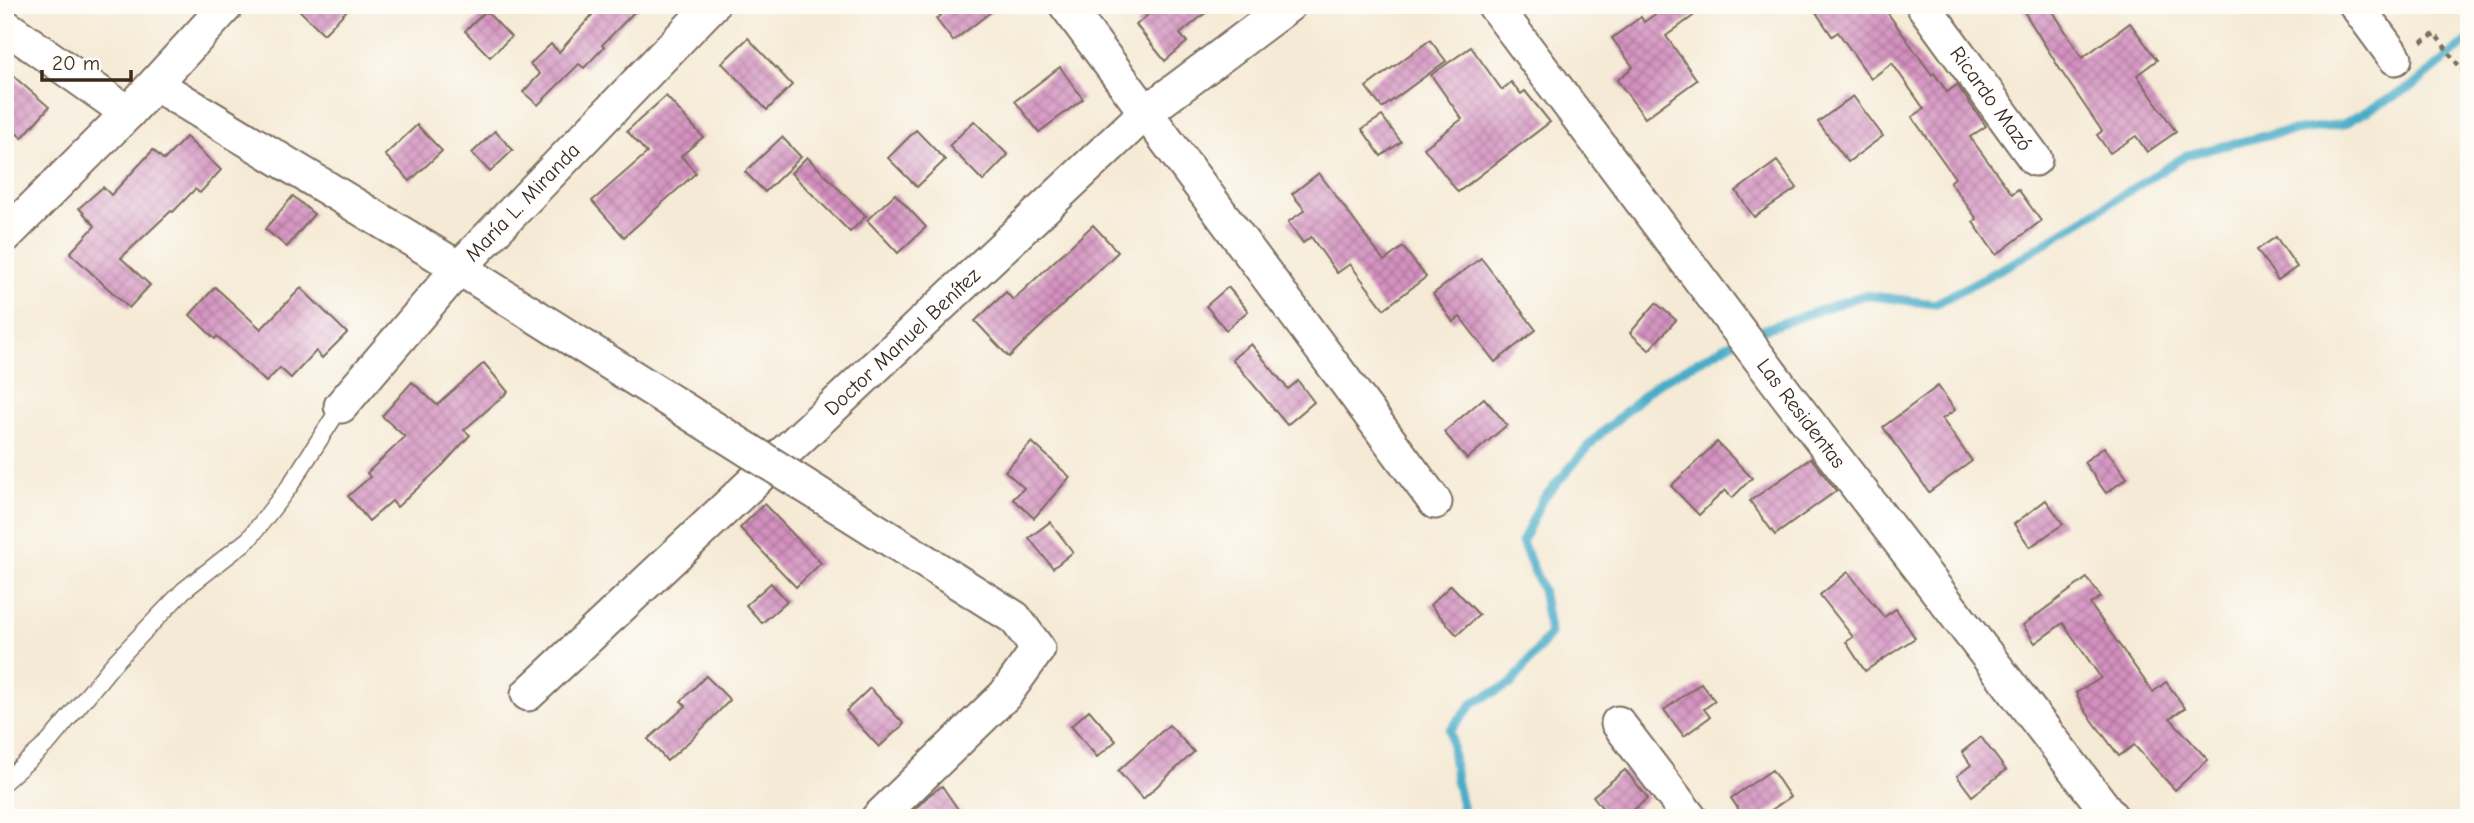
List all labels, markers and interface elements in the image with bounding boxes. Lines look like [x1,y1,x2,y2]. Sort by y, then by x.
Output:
scale bar [42,38,131,82]
street label: Ricardo Mazó [1945,42,2037,156]
text: 20 m [52,51,100,75]
street label: María L. Miranda [460,138,585,266]
street label: Doctor Manuel Benítez [820,263,985,420]
street label: Las Residentas [1752,354,1851,473]

